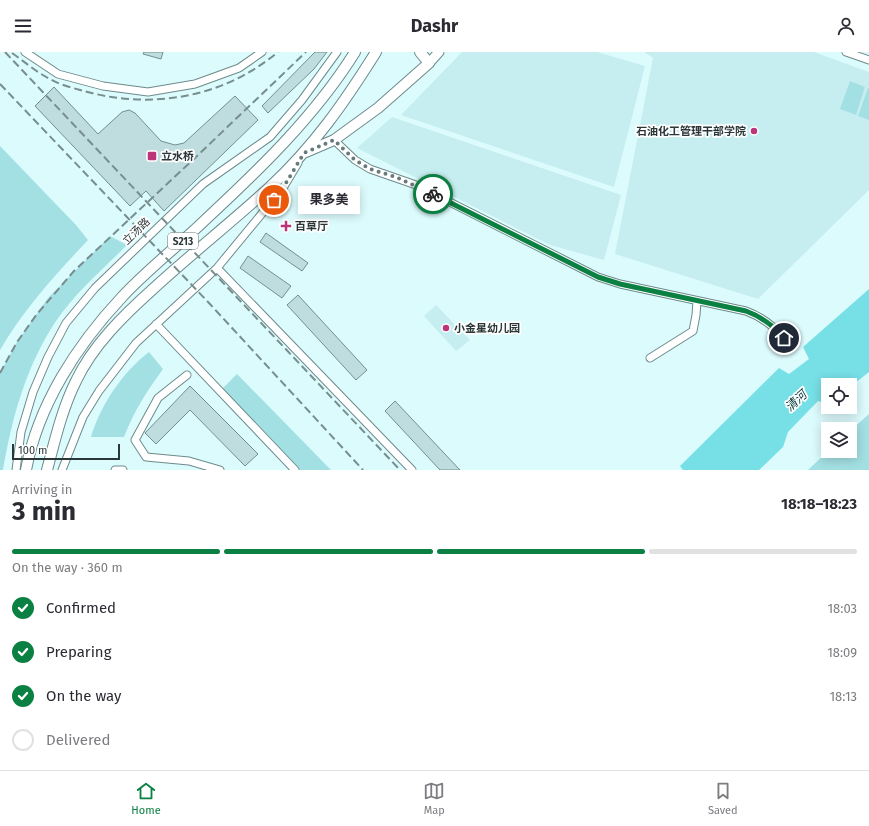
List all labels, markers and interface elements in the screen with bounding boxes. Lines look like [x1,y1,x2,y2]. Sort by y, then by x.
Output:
icon: menu [12,15,34,37]
text: Dashr [411,15,458,37]
icon: person [835,15,857,37]
place label: 石油化工管理干部学院 [636,125,746,138]
marker: 石油化工管理干部学院 [749,126,759,136]
marker: 立水桥 [146,150,158,162]
place label: 立水桥 [161,150,194,163]
courier [413,174,453,214]
pin [257,183,291,217]
icon: bike [422,183,444,205]
callout: 果多美 [298,186,360,214]
icon: bag [263,189,285,211]
text: 果多美 [309,192,349,207]
street label: 立汤路 [120,215,153,247]
marker: 百草厅 [280,220,292,232]
place label: 百草厅 [295,220,328,233]
road number: S213 [168,233,198,249]
pin [767,321,801,355]
place label: 小金星幼儿园 [454,322,520,335]
marker: 小金星幼儿园 [441,323,451,333]
icon: home [773,327,795,349]
map controls [821,378,857,458]
button: locate [821,378,857,414]
water label: 清河 [782,386,811,414]
button: layers [821,422,857,458]
scale bar [12,442,120,461]
text: 100 m [18,444,47,457]
text: Arriving in [12,482,72,497]
text: 18:18–18:23 [781,495,857,513]
text: 3 min [12,496,76,527]
text: On the way · 360 m [12,560,123,575]
icon: check [12,597,34,619]
text: Confirmed [46,599,116,617]
text: 18:03 [827,601,857,616]
icon: check [12,641,34,663]
text: Preparing [46,643,111,661]
text: 18:09 [827,645,857,660]
icon: check [12,685,34,707]
text: On the way [46,687,121,705]
text: 18:13 [829,689,857,704]
text: Delivered [46,731,110,749]
tab: Home [131,780,161,817]
tab: Map [423,780,445,817]
tab: Saved [708,780,738,817]

